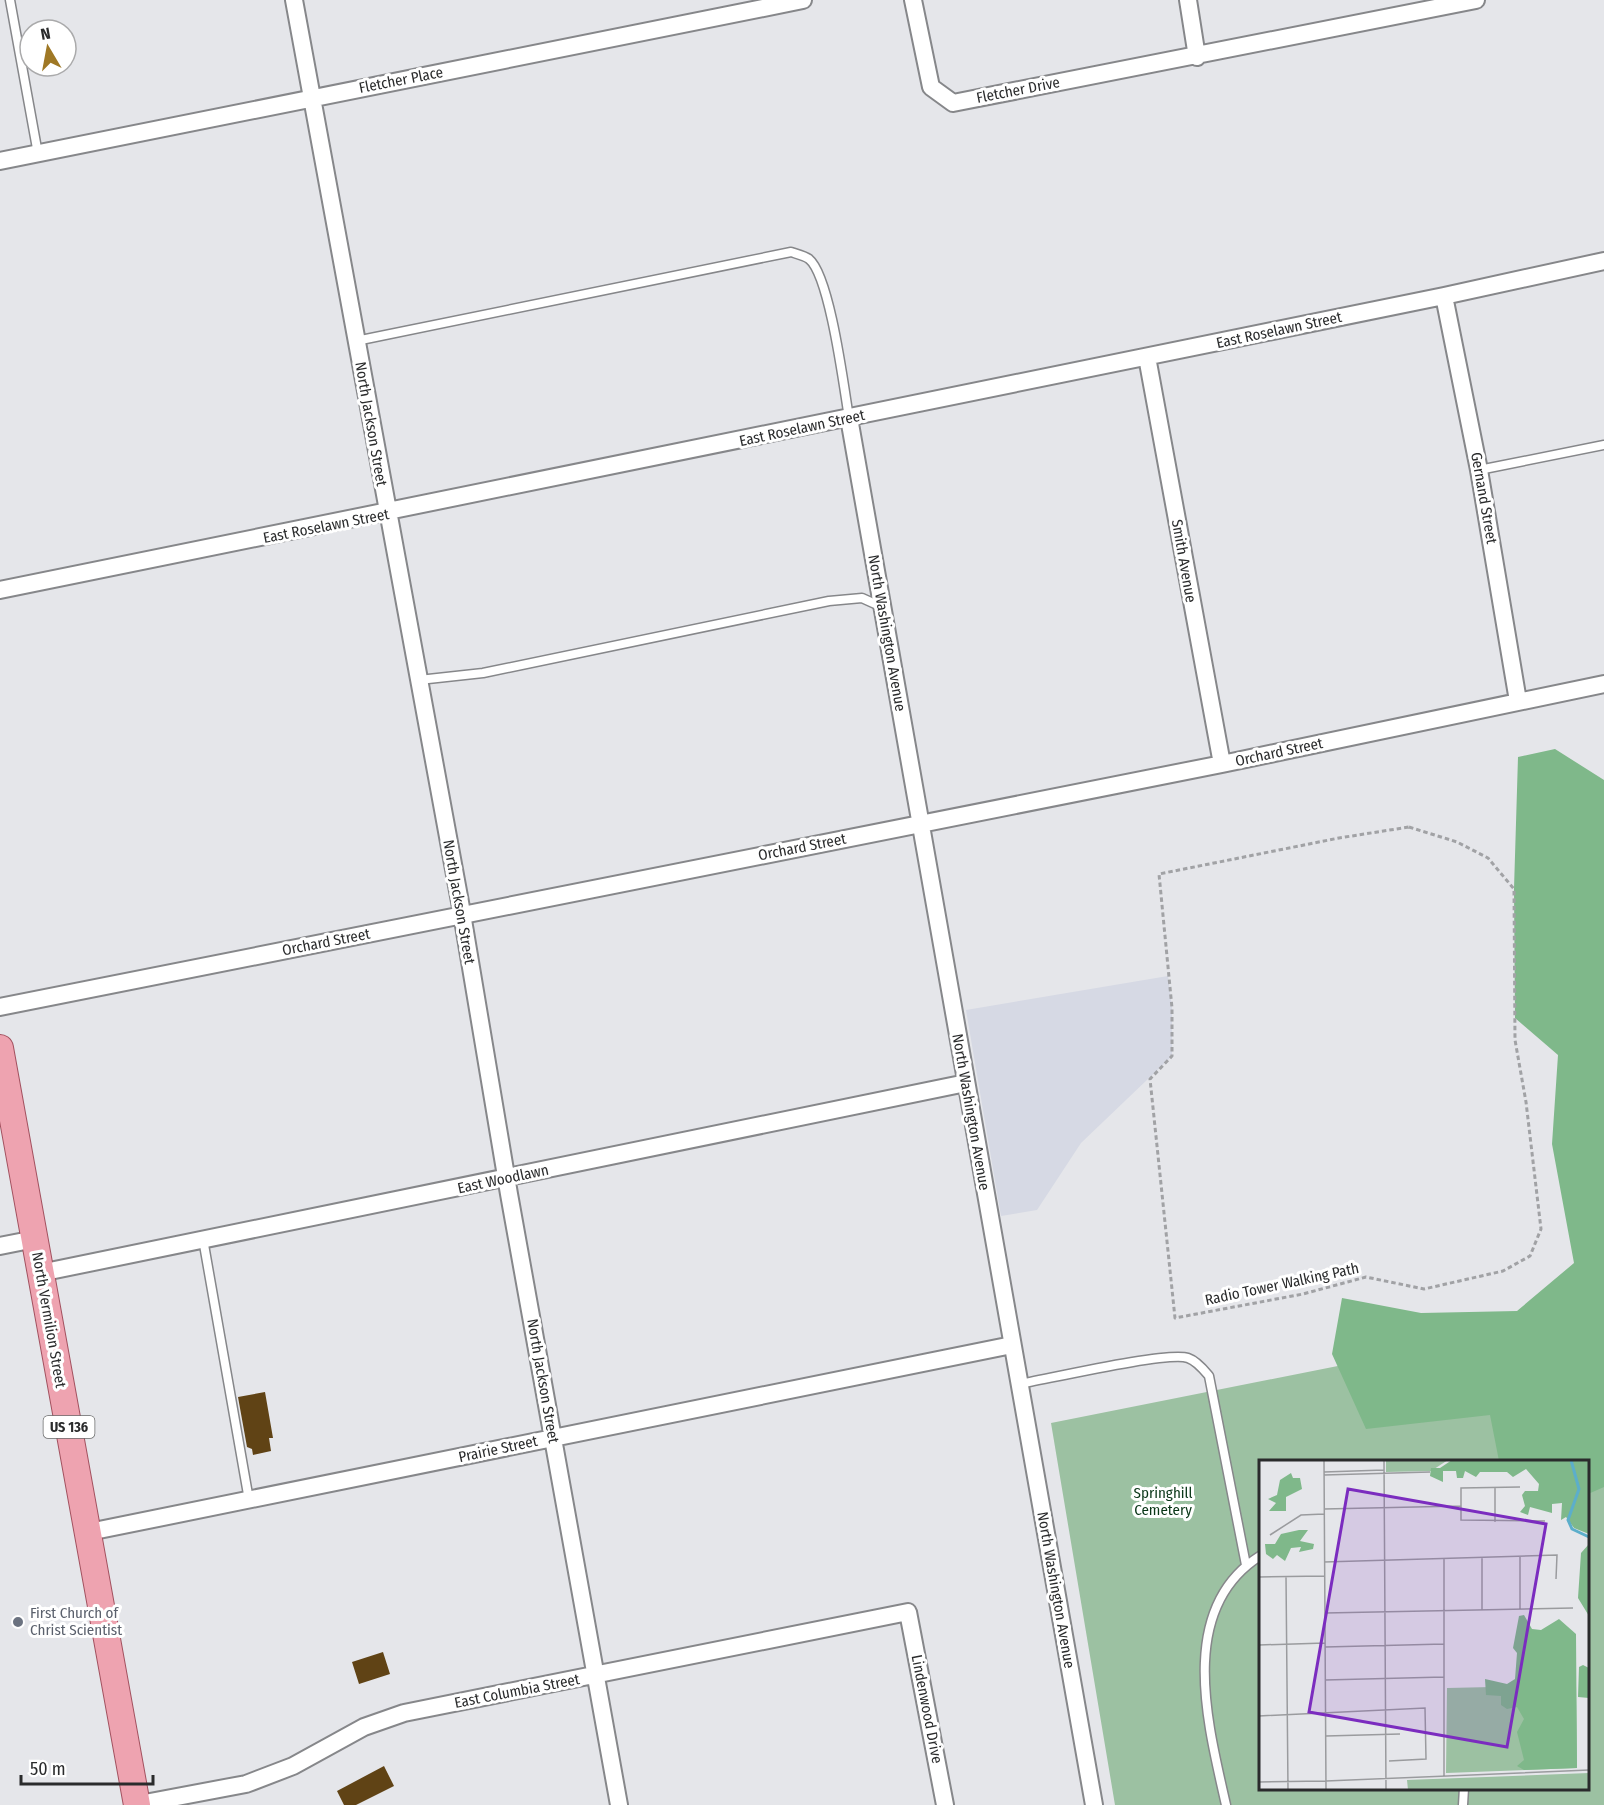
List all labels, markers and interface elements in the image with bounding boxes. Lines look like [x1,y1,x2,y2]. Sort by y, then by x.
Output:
north arrow [18,18,78,78]
text: N [39,24,52,44]
street label: Fletcher Place [357,63,445,97]
street label: Fletcher Drive [975,73,1061,107]
street label: East Roselawn Street [1215,308,1344,352]
street label: North Jackson Street [351,360,391,488]
street label: East Roselawn Street [738,406,867,450]
street label: Gernand Street [1467,451,1501,545]
street label: East Roselawn Street [262,505,391,547]
street label: Smith Avenue [1168,518,1200,604]
street label: North Washington Avenue [864,553,910,713]
street label: Orchard Street [1234,734,1325,770]
street label: Orchard Street [757,830,848,864]
street label: North Jackson Street [439,838,479,966]
street label: Orchard Street [281,925,372,959]
street label: North Washington Avenue [948,1032,994,1192]
street label: East Woodlawn [456,1161,550,1197]
street label: North Vermilion Street [28,1251,70,1389]
street label: Radio Tower Walking Path [1203,1259,1361,1309]
street label: North Jackson Street [523,1317,563,1445]
road number: US 136 [44,1416,94,1438]
street label: Prairie Street [457,1432,539,1466]
inset map [1259,1460,1589,1790]
park label: Springhill Cemetery [1134,1484,1193,1519]
street label: North Washington Avenue [1033,1510,1079,1670]
place label: First Church of Christ Scientist [30,1604,122,1639]
marker: First Church of Christ Scientist [11,1615,25,1629]
street label: Lindenwood Drive [908,1653,946,1765]
street label: East Columbia Street [453,1670,581,1712]
scale bar [21,1748,153,1786]
text: 50 m [30,1758,66,1780]

